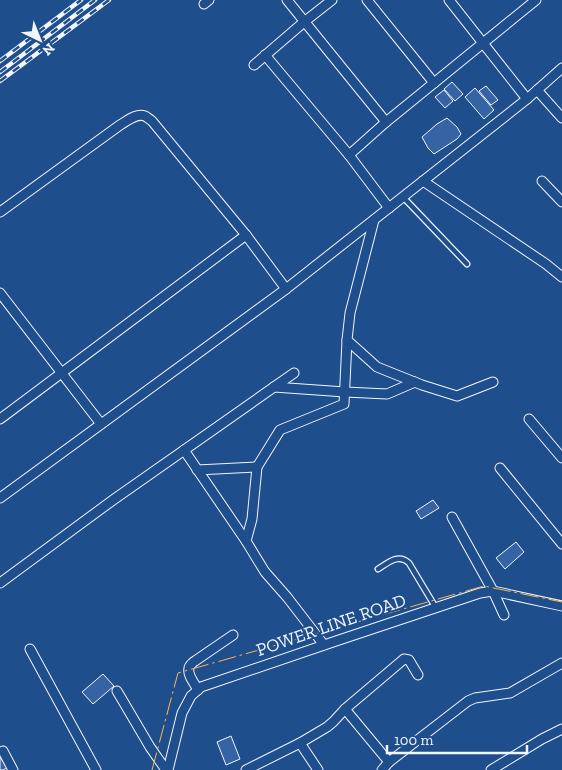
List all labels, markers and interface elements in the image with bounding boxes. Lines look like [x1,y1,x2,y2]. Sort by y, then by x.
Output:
north arrow [15,15,65,65]
text: N [39,39,58,59]
street label: POWER LINE ROAD [253,589,409,661]
scale bar [387,722,527,754]
text: 100 m [394,731,433,749]

